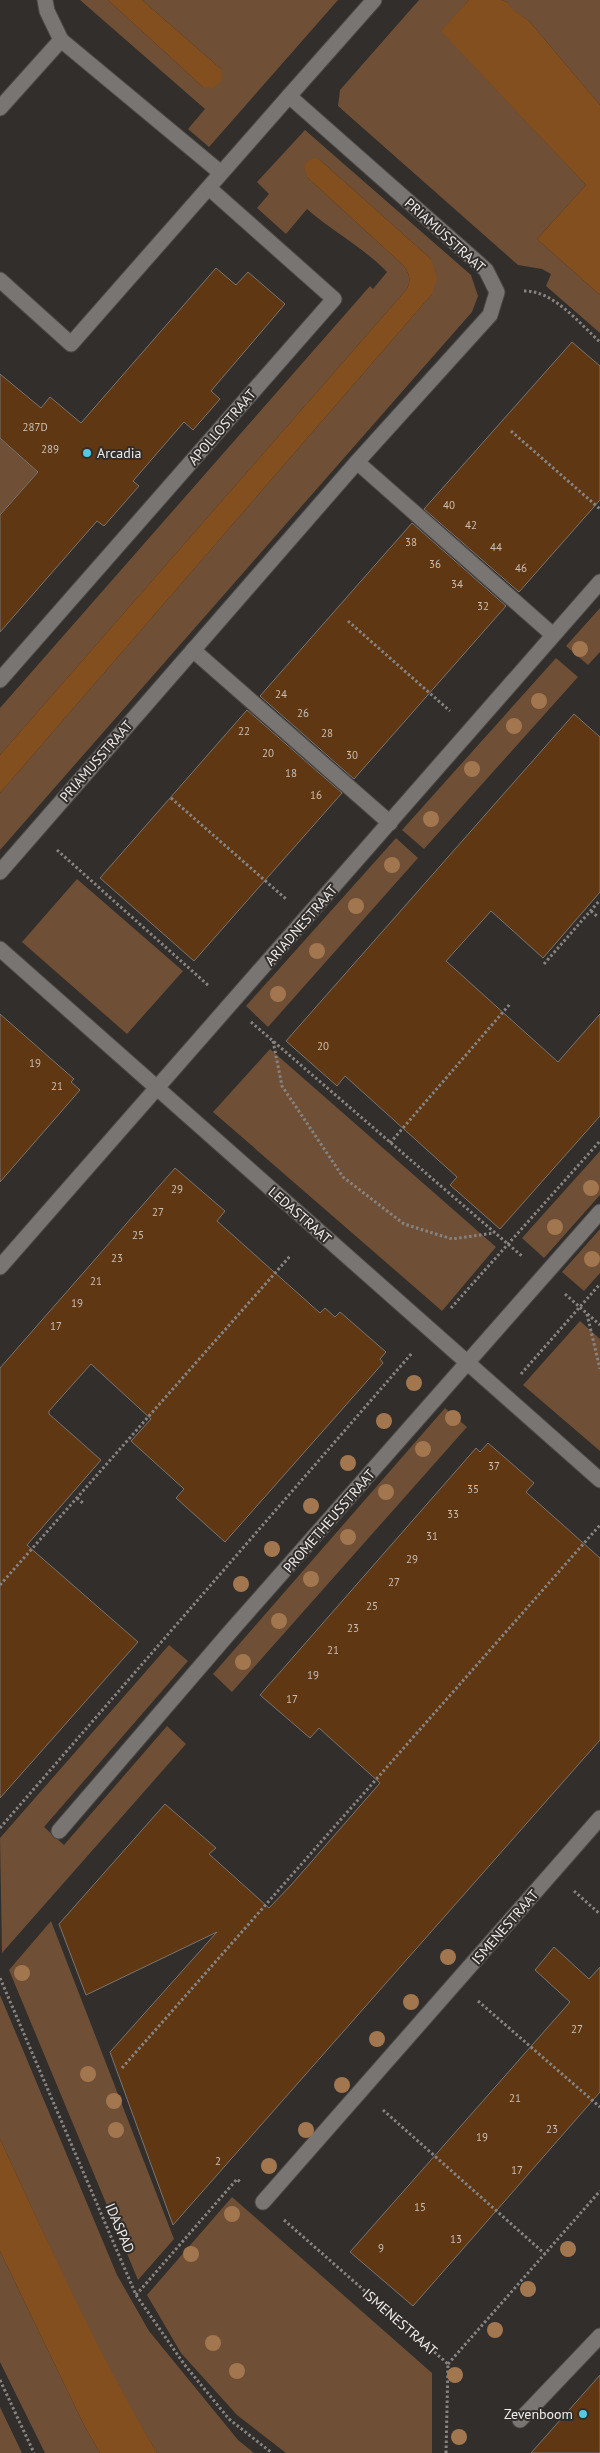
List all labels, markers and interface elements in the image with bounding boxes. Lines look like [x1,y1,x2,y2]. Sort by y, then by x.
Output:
street label: PRIAMUSSTRAAT [401,194,489,276]
street label: APOLLOSTRAAT [184,385,260,469]
house number: 287D [22,420,48,434]
house number: 289 [41,442,59,456]
place label: Arcadia [97,444,141,462]
marker: Arcadia [81,447,93,459]
house number: 40 [443,498,455,512]
house number: 42 [465,518,477,532]
house number: 38 [405,535,417,549]
house number: 44 [490,540,502,554]
house number: 36 [429,557,441,571]
house number: 46 [515,561,527,575]
house number: 34 [451,577,463,591]
house number: 32 [477,599,489,613]
house number: 24 [275,687,287,701]
house number: 26 [297,706,309,720]
street label: PRIAMUSSTRAAT [56,716,137,806]
house number: 22 [238,724,250,738]
house number: 28 [321,726,333,740]
house number: 20 [262,746,274,760]
house number: 30 [346,748,358,762]
house number: 18 [285,766,297,780]
house number: 16 [310,788,322,802]
street label: ARIADNESTRAAT [261,881,341,969]
house number: 20 [317,1039,329,1053]
house number: 19 [29,1056,41,1070]
house number: 21 [51,1079,63,1093]
house number: 29 [171,1182,183,1196]
street label: LEDASTRAAT [265,1183,336,1248]
house number: 27 [152,1205,164,1219]
house number: 25 [132,1228,144,1242]
house number: 23 [111,1251,123,1265]
house number: 21 [90,1274,102,1288]
house number: 19 [71,1296,83,1310]
house number: 17 [50,1319,62,1333]
house number: 37 [488,1459,500,1473]
street label: PROMETHEUSSTRAAT [279,1465,379,1576]
house number: 35 [467,1482,479,1496]
house number: 33 [447,1507,459,1521]
house number: 31 [426,1529,438,1543]
house number: 29 [406,1552,418,1566]
house number: 27 [388,1575,400,1589]
house number: 25 [366,1599,378,1613]
house number: 23 [347,1621,359,1635]
house number: 21 [327,1643,339,1657]
house number: 19 [307,1668,319,1682]
house number: 17 [286,1692,298,1706]
street label: ISMENESTRAAT [468,1886,543,1968]
house number: 27 [571,2022,583,2036]
house number: 21 [509,2091,521,2105]
house number: 23 [546,2122,558,2136]
house number: 19 [476,2130,488,2144]
house number: 2 [215,2154,221,2168]
house number: 17 [511,2163,523,2177]
street label: IDASPAD [101,2200,139,2256]
house number: 15 [414,2200,426,2214]
house number: 13 [450,2232,462,2246]
house number: 9 [378,2241,384,2255]
street label: ISMENESTRAAT [359,2285,441,2360]
place label: Zevenboom [504,2405,573,2423]
marker: Zevenboom [577,2408,589,2420]

